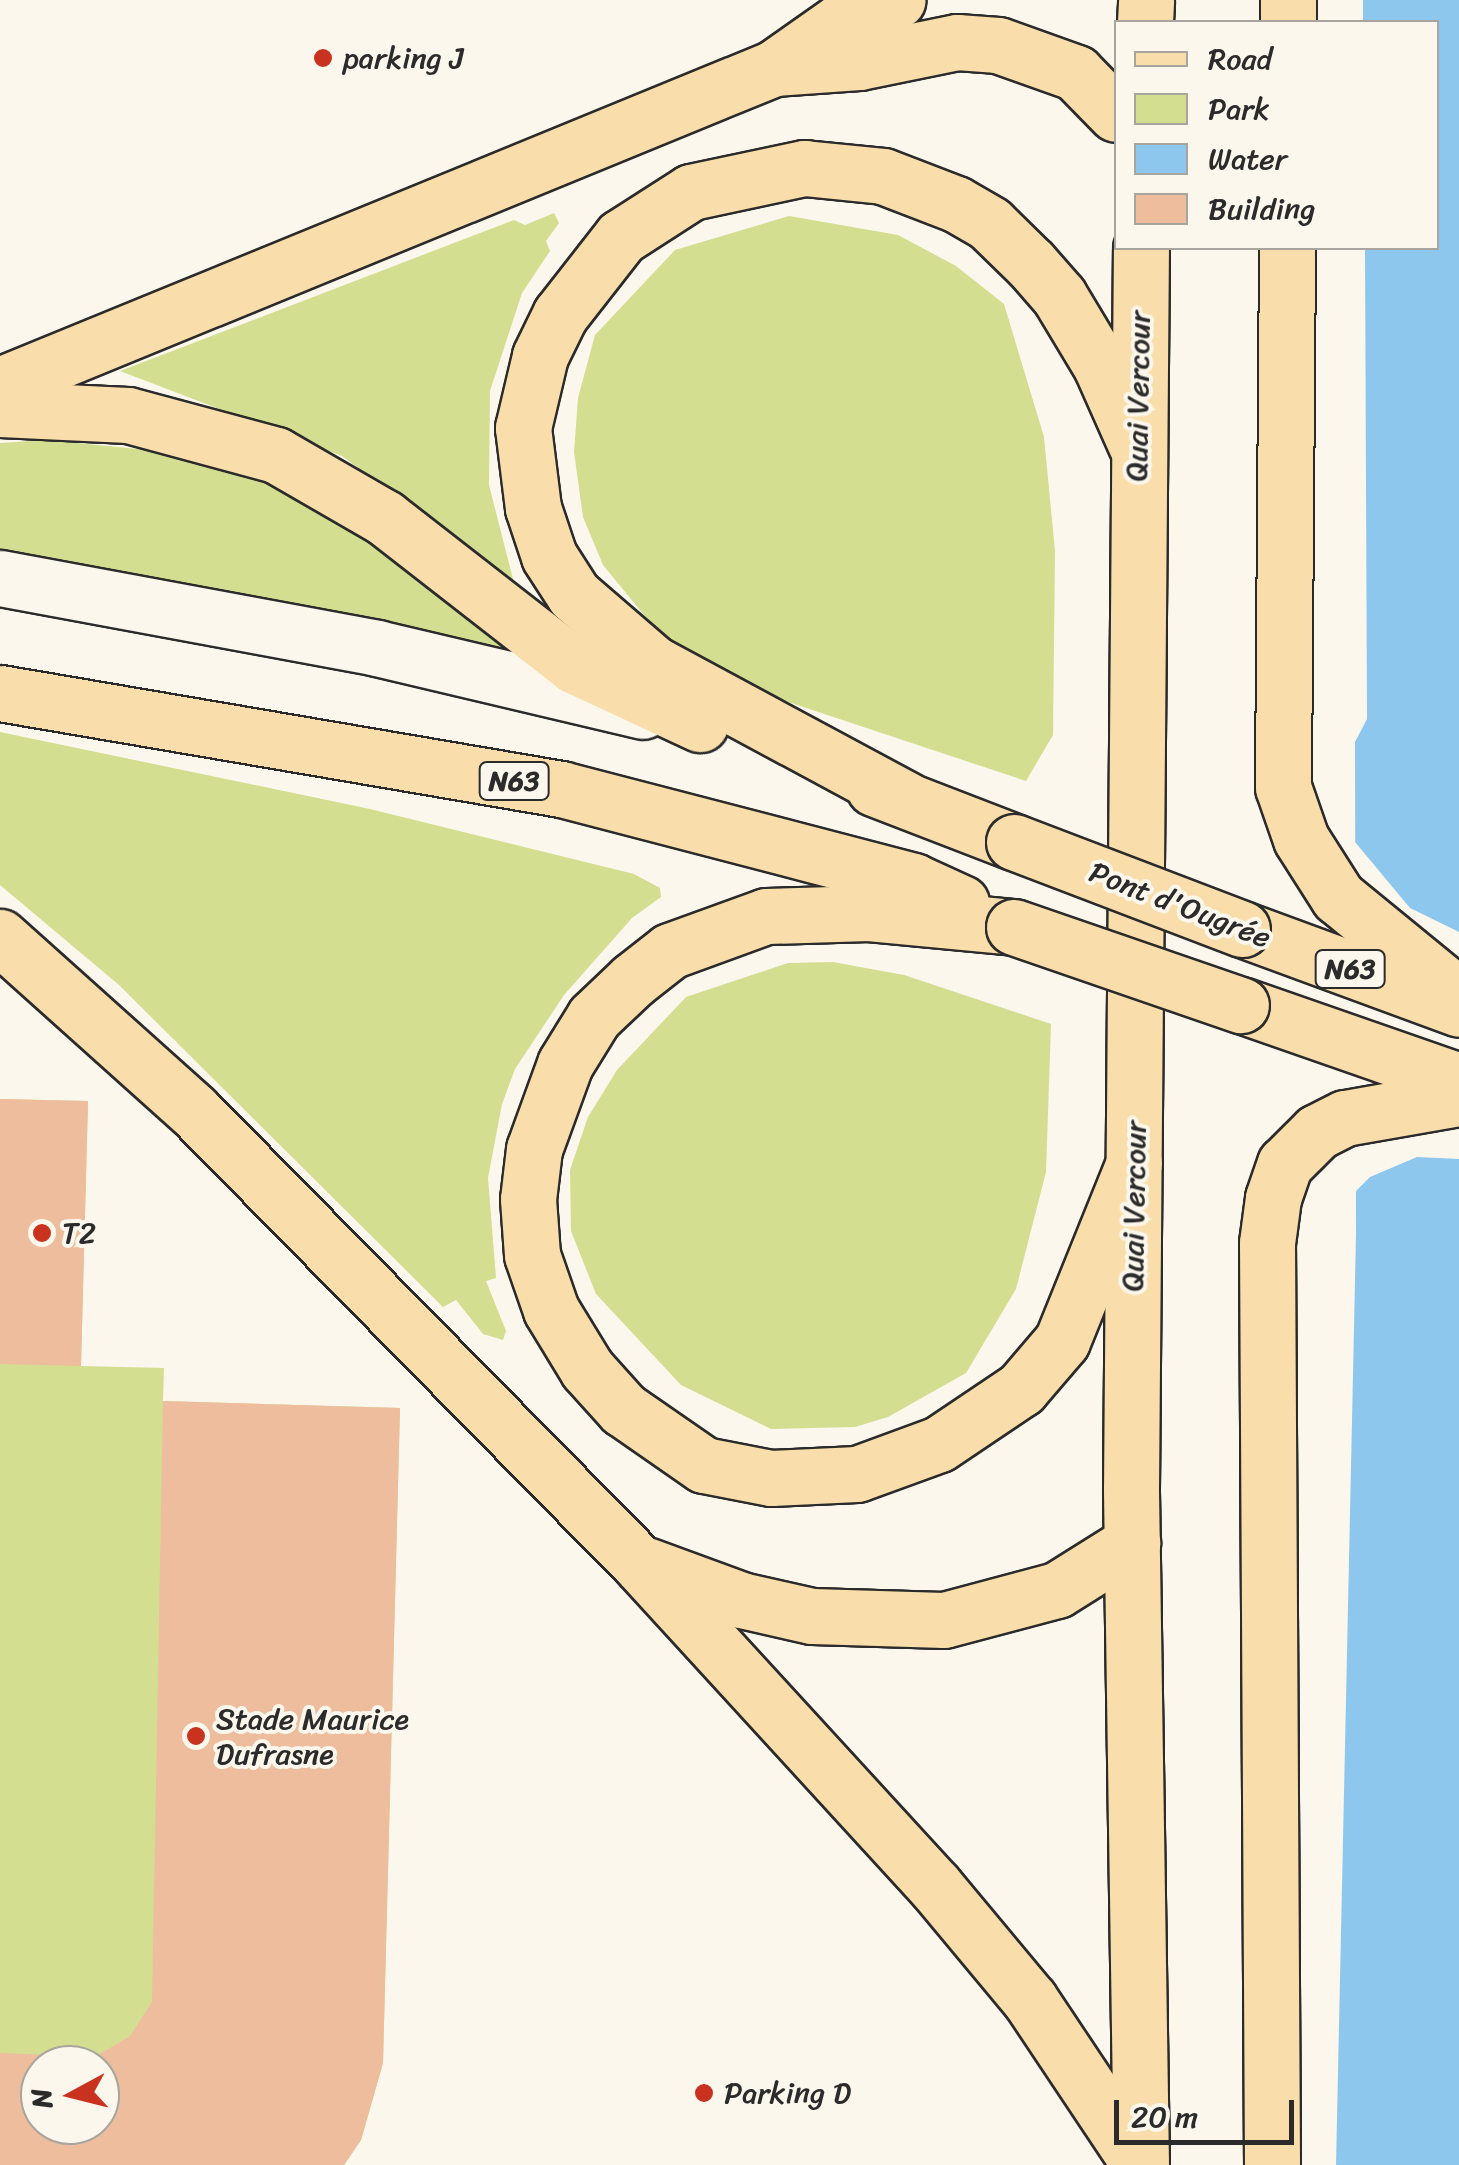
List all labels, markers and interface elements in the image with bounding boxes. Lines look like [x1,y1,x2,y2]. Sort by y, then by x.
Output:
legend [1114,20,1439,250]
text: Road [1208,32,1272,86]
place label: parking J [343,40,464,76]
marker: parking J [312,47,334,69]
text: Park [1208,82,1270,136]
text: Water [1208,132,1287,186]
text: Building [1208,182,1315,236]
street label: Quai Vercour [1119,312,1157,480]
road number: N63 [476,758,552,804]
street label: Pont d'Ougrée [1084,854,1276,956]
road number: N63 [1312,946,1388,992]
street label: Quai Vercour [1115,1122,1153,1290]
place label: T2 [62,1215,96,1251]
marker: T2 [31,1222,53,1244]
place label: Stade Maurice Dufrasne [216,1701,409,1772]
marker: Stade Maurice Dufrasne [185,1725,207,1747]
north arrow [20,2045,120,2145]
place label: Parking D [724,2075,851,2111]
scale bar [1119,2080,1299,2142]
marker: Parking D [693,2082,715,2104]
text: N [16,2086,67,2111]
text: 20 m [1131,2090,1198,2144]

